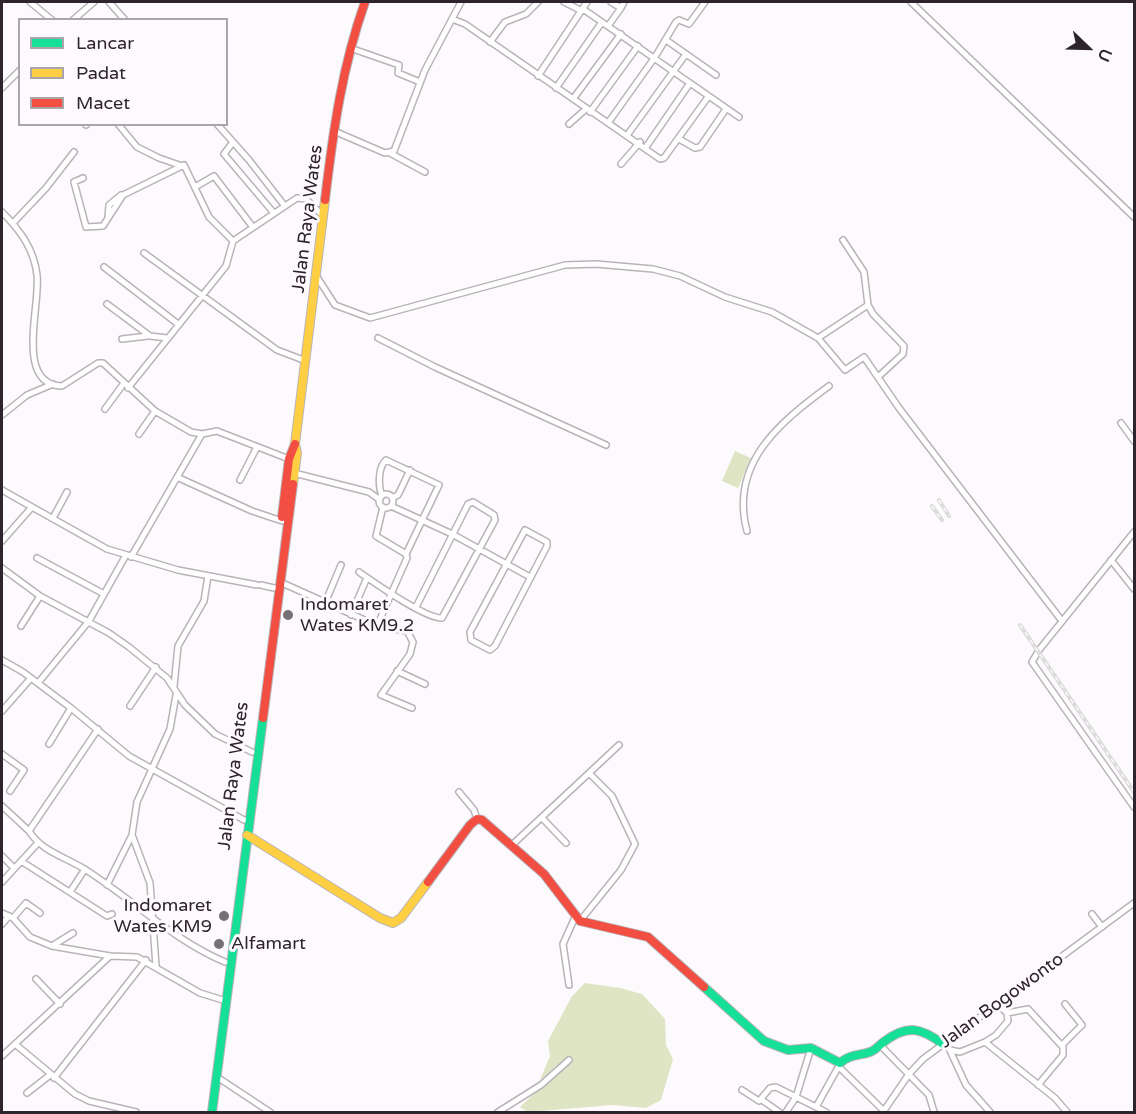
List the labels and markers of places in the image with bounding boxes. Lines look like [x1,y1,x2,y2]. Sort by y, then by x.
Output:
place label: Indomaret Wates KM9.2 [300,594,414,636]
marker: Indomaret Wates KM9.2 [281,608,295,622]
place label: Indomaret Wates KM9 [114,895,212,938]
marker: Indomaret Wates KM9 [217,909,231,923]
place label: Alfamart [231,933,306,955]
marker: Alfamart [212,937,226,951]

